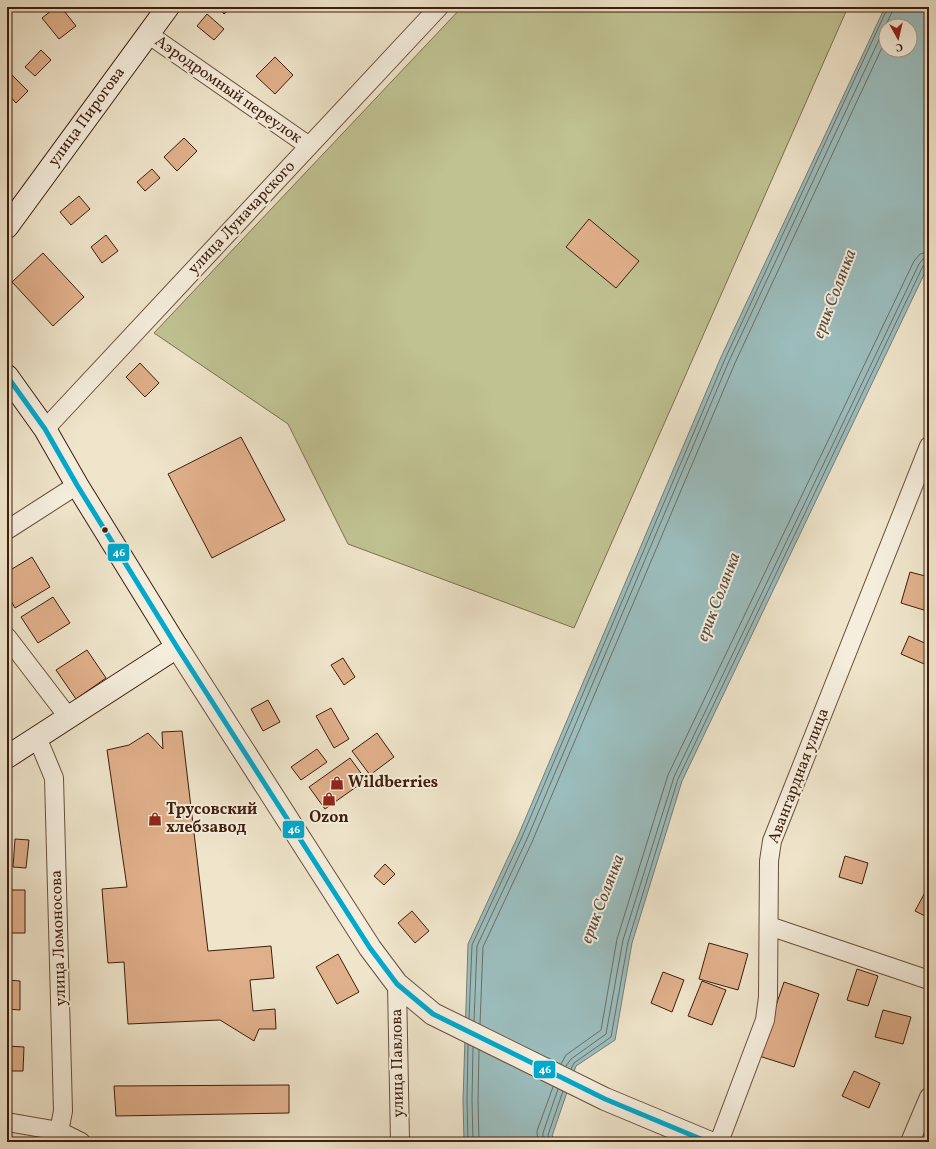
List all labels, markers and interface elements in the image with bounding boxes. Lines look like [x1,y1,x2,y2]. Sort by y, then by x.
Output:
north arrow [878,18,918,58]
street label: Аэродромный переулок [150,31,306,150]
text: С [895,38,904,54]
street label: улица Пирогова [43,63,131,171]
street label: улица Луначарского [183,156,301,280]
water label: ерик Солянка [808,246,862,342]
unlabelled marker [100,525,110,535]
line badge: 46 [107,543,130,562]
text: 46 [113,546,125,561]
water label: ерик Солянка [692,549,746,645]
street label: Авангардная улица [763,705,835,847]
place label: Wildberries [348,772,438,794]
shop icon: Wildberries [329,775,345,791]
shop icon: Ozon [321,791,337,807]
place label: Трусовский хлебзавод [166,799,257,839]
place label: Ozon [309,807,349,829]
shop icon: Трусовский хлебзавод [147,811,163,827]
line badge: 46 [282,820,305,839]
text: 46 [288,823,300,838]
water label: ерик Солянка [576,851,630,947]
street label: улица Ломоносова [46,869,72,1006]
street label: улица Павлова [386,1008,410,1118]
line badge: 46 [533,1060,556,1079]
text: 46 [539,1063,551,1078]

